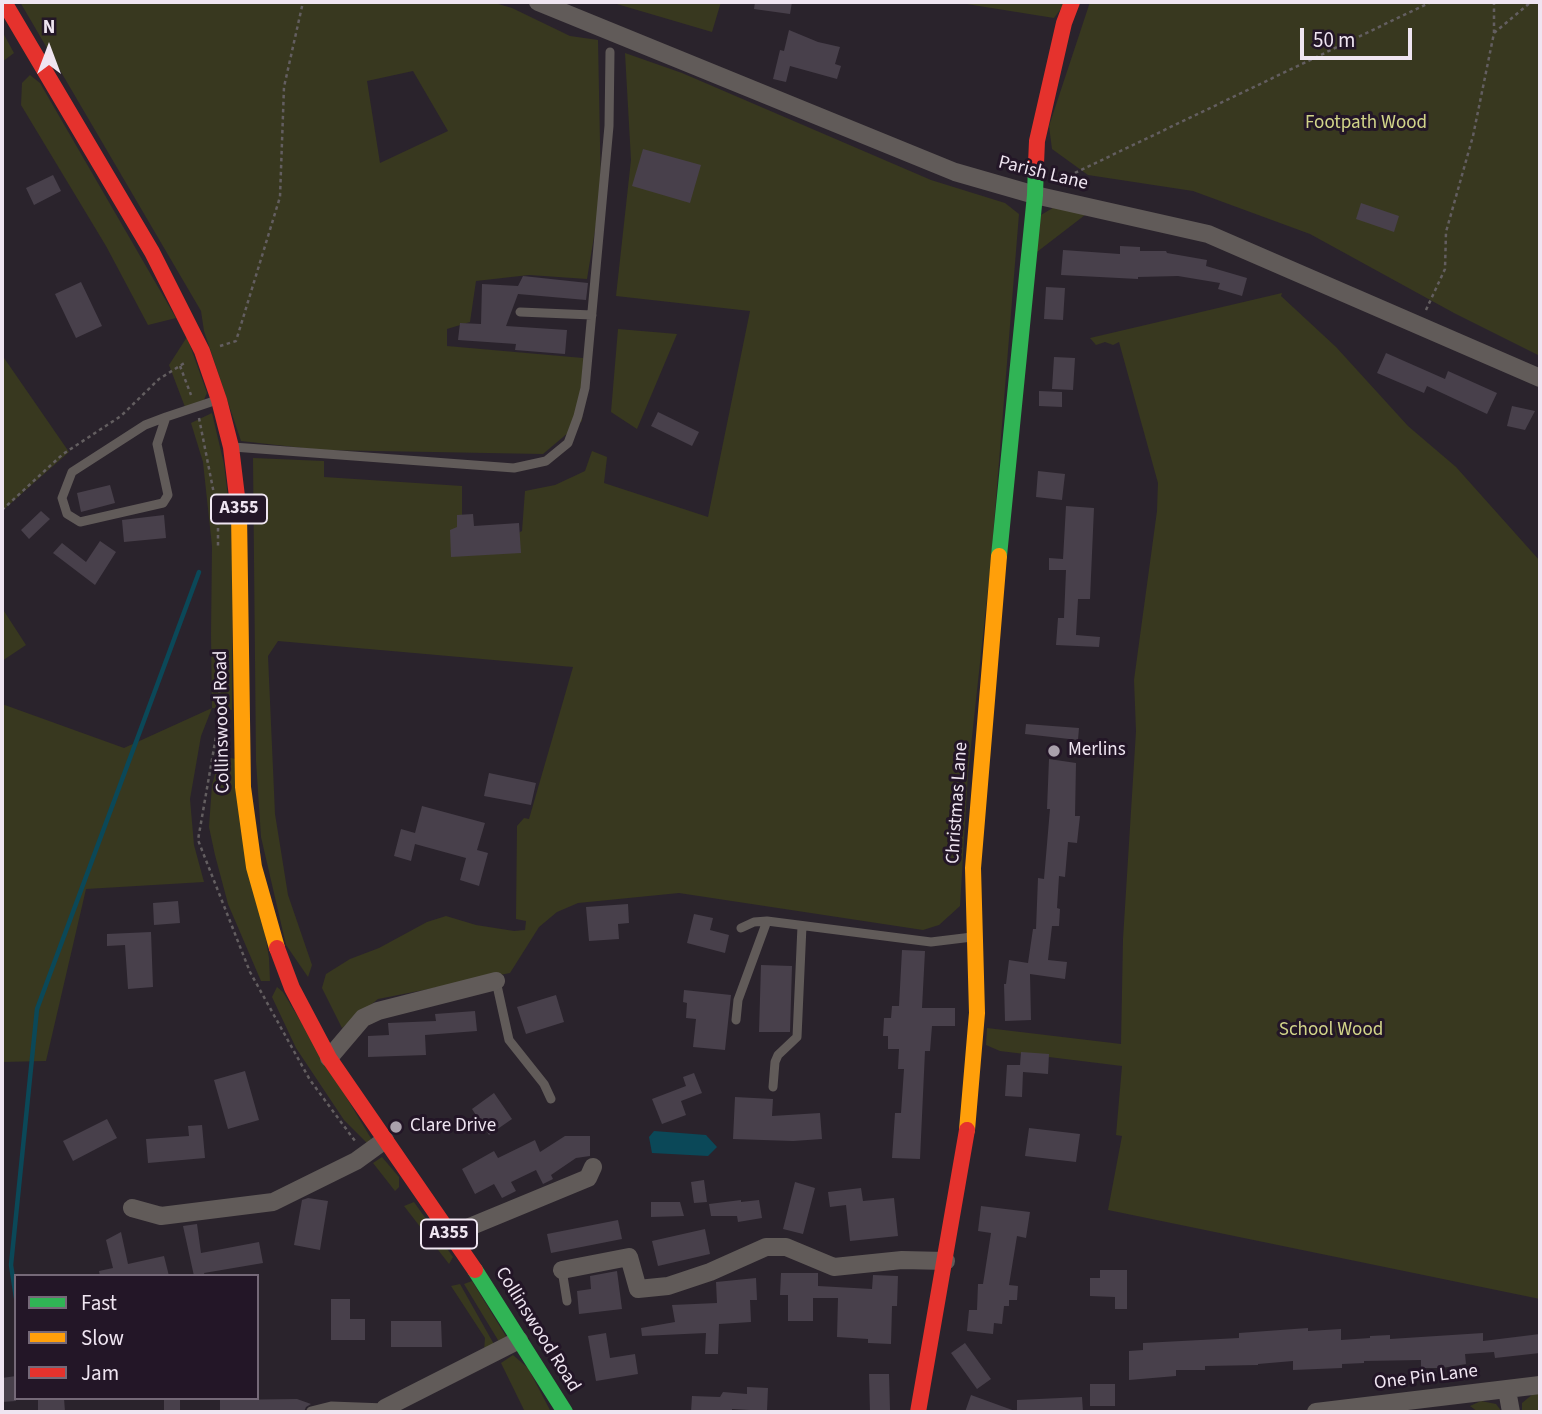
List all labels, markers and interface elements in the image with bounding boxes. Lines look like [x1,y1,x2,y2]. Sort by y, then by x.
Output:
north arrow [14,14,84,84]
text: N [43,14,55,41]
scale bar [1304,14,1416,58]
text: 50 m [1313,25,1355,55]
park label: Footpath Wood [1305,113,1427,135]
street label: Parish Lane [996,152,1090,196]
road number: A355 [211,494,267,524]
street label: Collinswood Road [210,650,236,794]
place label: Merlins [1068,740,1126,762]
street label: Christmas Lane [942,741,974,865]
marker: Merlins [1046,743,1062,759]
park label: School Wood [1279,1020,1383,1042]
place label: Clare Drive [410,1116,496,1138]
marker: Clare Drive [388,1119,404,1135]
road number: A355 [421,1219,477,1248]
street label: Collinswood Road [489,1263,585,1397]
legend [14,1274,259,1400]
text: Fast [81,1288,117,1318]
text: Slow [81,1323,124,1353]
text: Jam [81,1358,119,1388]
street label: One Pin Lane [1373,1360,1479,1396]

